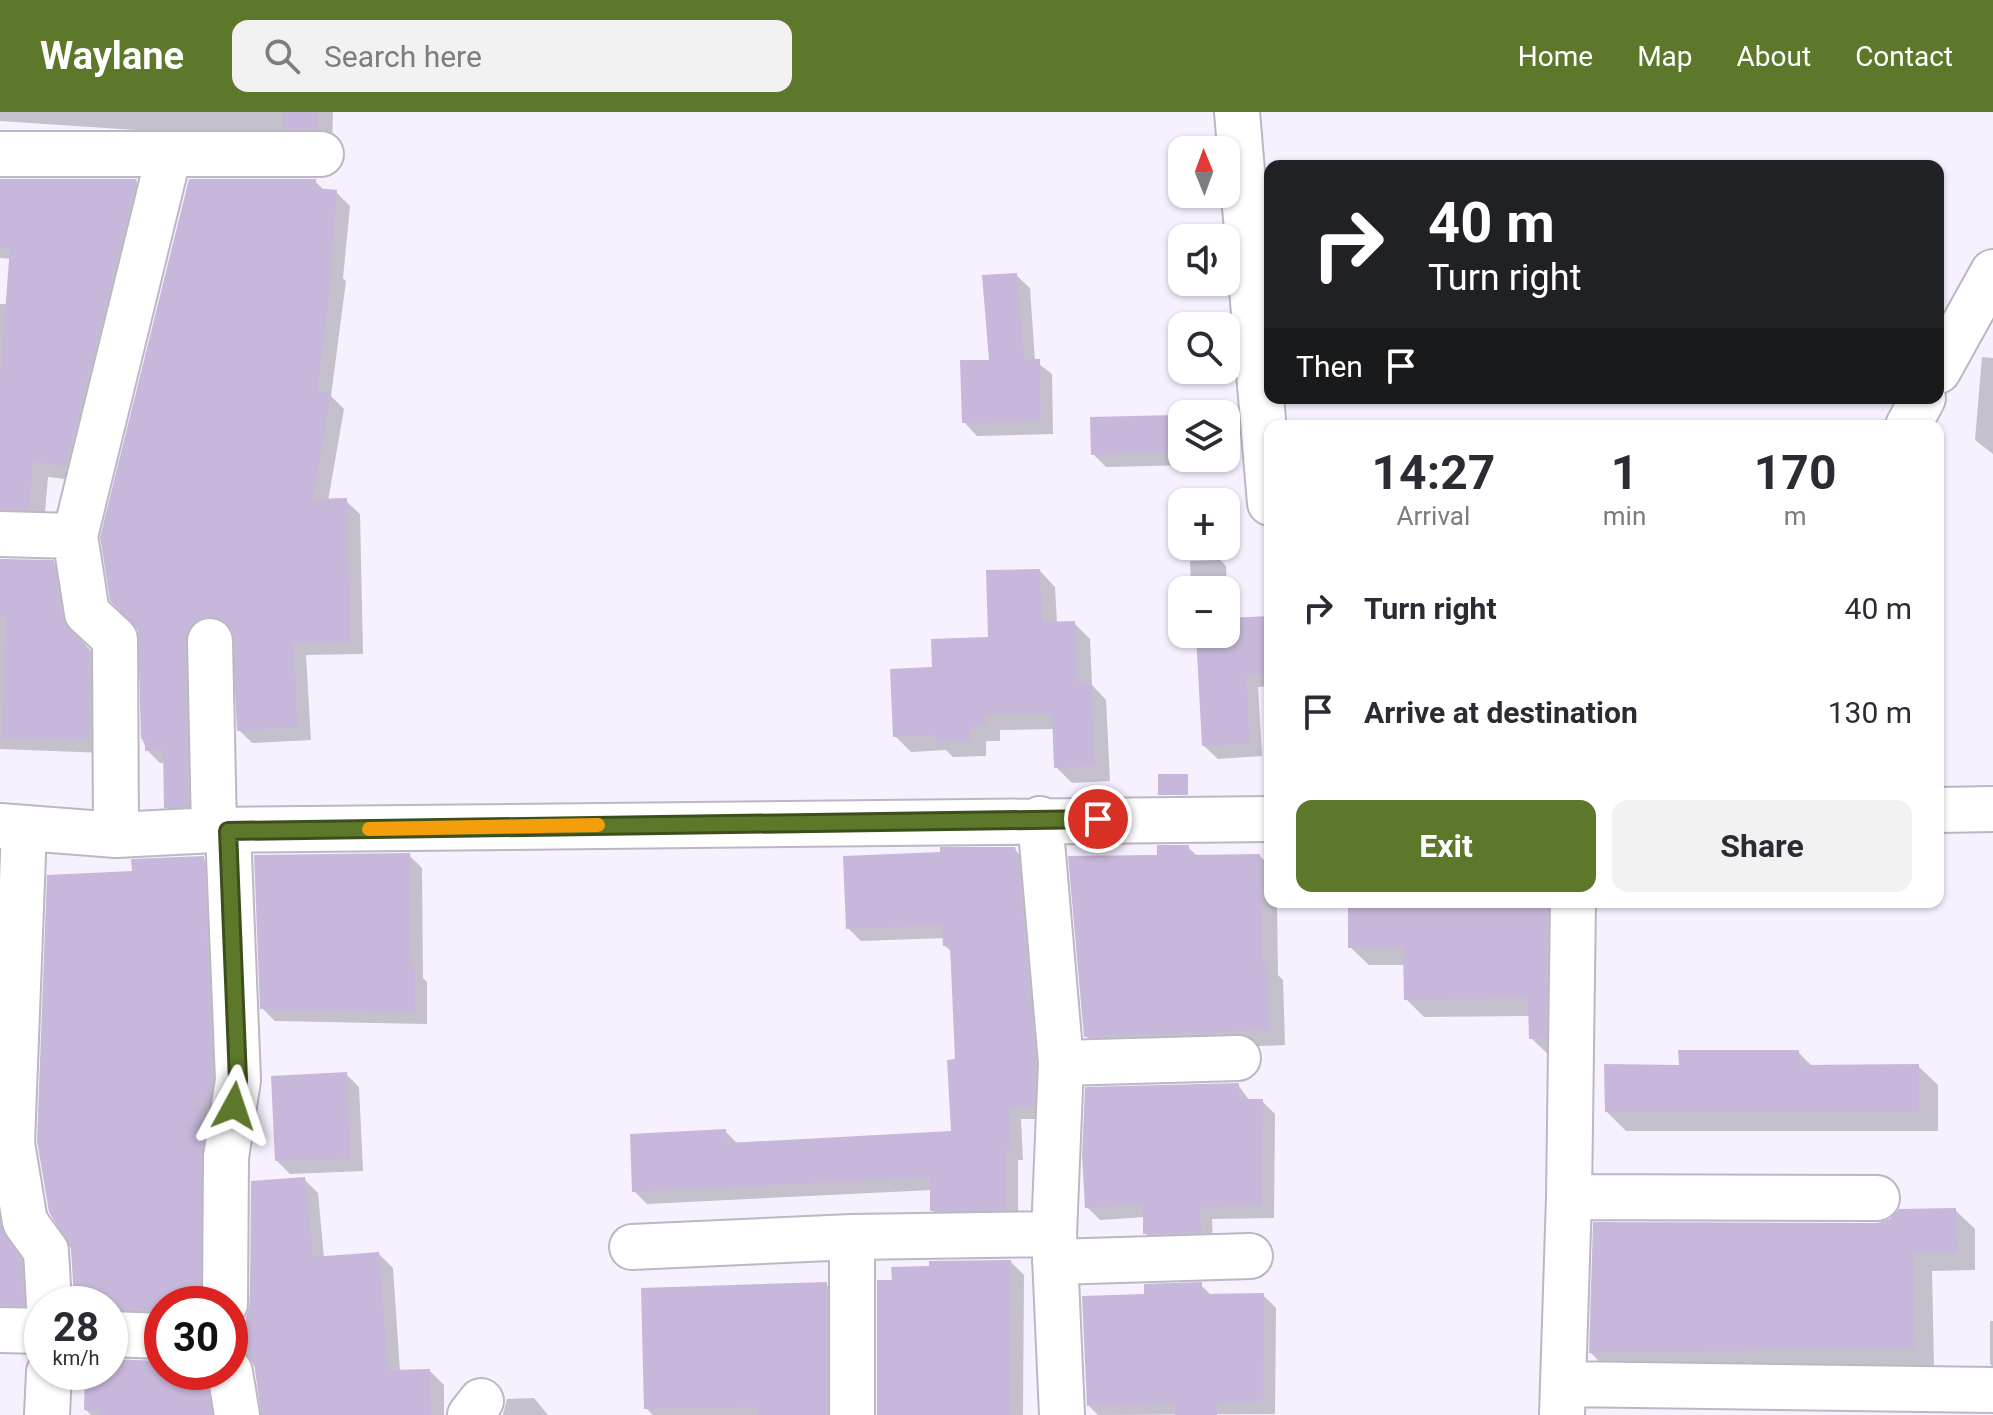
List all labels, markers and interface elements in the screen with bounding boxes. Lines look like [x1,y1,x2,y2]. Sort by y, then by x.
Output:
search box [232,20,792,92]
text: Waylane [40,34,184,78]
icon: search [260,34,304,78]
text: Search here [324,39,482,74]
text: Home [1518,40,1593,73]
text: Map [1637,40,1693,73]
text: About [1737,40,1811,73]
text: Contact [1855,40,1953,73]
north arrow [1168,136,1240,208]
map controls [1168,136,1240,648]
text: 40 m [1428,190,1555,256]
icon: right [1296,192,1400,296]
button: sound [1168,224,1240,296]
text: Turn right [1428,257,1581,299]
button: search [1168,312,1240,384]
icon: arrive [1379,344,1423,388]
text: Then [1296,349,1363,384]
button: layers [1168,400,1240,472]
text: 14:27 [1372,444,1495,501]
text: 1 [1611,444,1638,501]
text: 170 [1754,444,1836,501]
button: + [1168,488,1240,560]
text: Arrival [1397,501,1470,531]
text: min [1603,501,1646,531]
text: m [1784,501,1807,531]
button: − [1168,576,1240,648]
icon: right [1296,586,1340,630]
text: Turn right [1364,591,1497,626]
text: 40 m [1845,591,1912,626]
icon: arrive [1296,690,1340,734]
text: Arrive at destination [1364,695,1638,730]
text: 130 m [1828,695,1912,730]
pin [1064,785,1132,853]
icon: arrive [1076,797,1120,841]
button: Exit [1296,800,1596,892]
button: Share [1612,800,1912,892]
position arrow [192,1064,276,1148]
speed limit sign: 30 [144,1286,248,1390]
text: 28 [53,1304,99,1351]
text: km/h [53,1346,99,1370]

